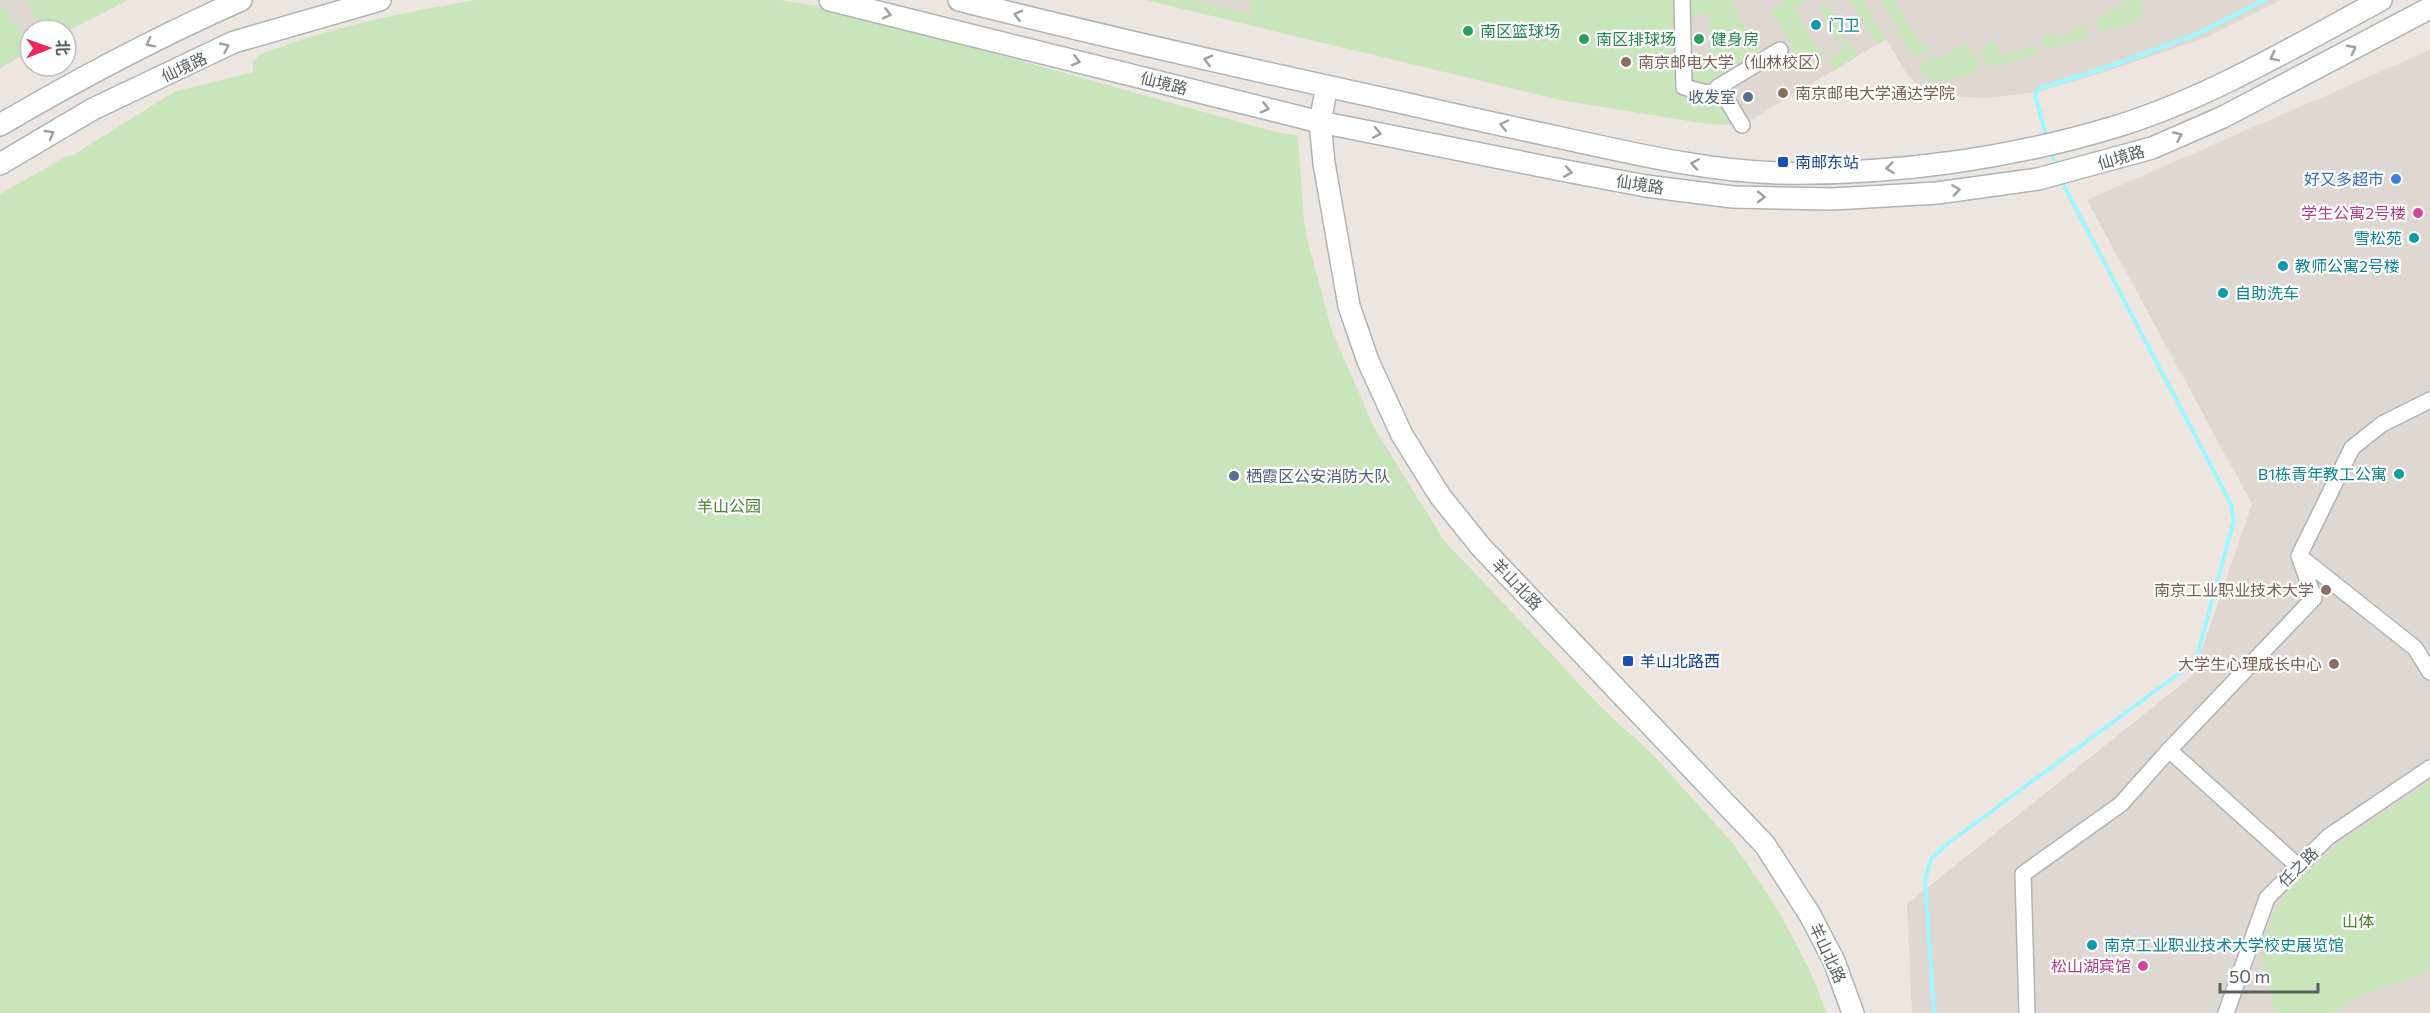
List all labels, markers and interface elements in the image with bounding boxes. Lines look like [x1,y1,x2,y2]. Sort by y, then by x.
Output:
one-way arrow [882,6,892,19]
one-way arrow [1013,9,1023,22]
place label: 门卫 [1828,15,1860,34]
north arrow [18,18,78,78]
marker: 门卫 [1809,18,1823,32]
place label: 南区篮球场 [1480,21,1560,40]
marker: 南区篮球场 [1461,24,1475,38]
place label: 南区排球场 [1596,29,1676,48]
place label: 健身房 [1711,29,1759,48]
marker: 南区排球场 [1577,32,1591,46]
marker: 健身房 [1692,32,1706,46]
one-way arrow [146,36,157,47]
text: 北 [54,40,73,56]
one-way arrow [218,43,229,55]
one-way arrow [2346,45,2357,56]
street label: 仙境路 [158,48,210,85]
one-way arrow [2269,50,2280,61]
place label: 南京邮电大学（仙林校区） [1638,52,1830,71]
one-way arrow [1071,53,1081,66]
one-way arrow [1203,54,1213,67]
marker: 南京邮电大学（仙林校区） [1619,55,1633,69]
street label: 仙境路 [1139,67,1190,98]
place label: 南京邮电大学通达学院 [1795,83,1955,102]
marker: 南京邮电大学通达学院 [1776,86,1790,100]
place label: 收发室 [1688,87,1736,106]
marker: 收发室 [1741,90,1755,104]
one-way arrow [1260,101,1270,114]
one-way arrow [1500,120,1510,133]
one-way arrow [1372,126,1382,139]
one-way arrow [44,130,55,141]
one-way arrow [2172,132,2183,144]
street label: 仙境路 [2095,141,2147,172]
place label: 南邮东站 [1795,152,1859,171]
marker: 南邮东站 [1776,155,1790,169]
one-way arrow [1691,158,1700,170]
one-way arrow [1885,161,1894,174]
one-way arrow [1564,165,1573,177]
place label: 好又多超市 [2304,169,2384,188]
street label: 仙境路 [1615,170,1665,197]
marker: 好又多超市 [2389,172,2403,186]
one-way arrow [1951,185,1961,197]
one-way arrow [1757,191,1766,203]
place label: 学生公寓2号楼 [2301,203,2406,222]
marker: 学生公寓2号楼 [2411,206,2425,220]
place label: 雪松苑 [2354,228,2402,247]
marker: 雪松苑 [2407,231,2421,245]
place label: 教师公寓2号楼 [2295,256,2400,275]
marker: 教师公寓2号楼 [2276,259,2290,273]
place label: 自助洗车 [2235,283,2299,302]
marker: 自助洗车 [2216,286,2230,300]
place label: B1栋青年教工公寓 [2258,464,2387,483]
place label: 栖霞区公安消防大队 [1246,466,1390,485]
marker: B1栋青年教工公寓 [2392,467,2406,481]
marker: 栖霞区公安消防大队 [1227,469,1241,483]
park label: 羊山公园 [697,496,761,515]
street label: 羊山北路 [1488,554,1546,613]
place label: 南京工业职业技术大学 [2154,580,2314,599]
marker: 南京工业职业技术大学 [2319,583,2333,597]
place label: 羊山北路西 [1640,651,1720,670]
marker: 羊山北路西 [1621,654,1635,668]
place label: 大学生心理成长中心 [2178,654,2322,673]
marker: 大学生心理成长中心 [2327,657,2341,671]
street label: 任之路 [2274,843,2321,890]
park label: 山体 [2342,911,2374,930]
street label: 羊山北路 [1806,920,1851,986]
place label: 南京工业职业技术大学校史展览馆 [2104,935,2344,954]
marker: 南京工业职业技术大学校史展览馆 [2085,938,2099,952]
place label: 松山湖宾馆 [2051,956,2131,975]
scale bar [2220,956,2318,994]
marker: 松山湖宾馆 [2136,959,2150,973]
text: 50 m [2229,965,2270,987]

